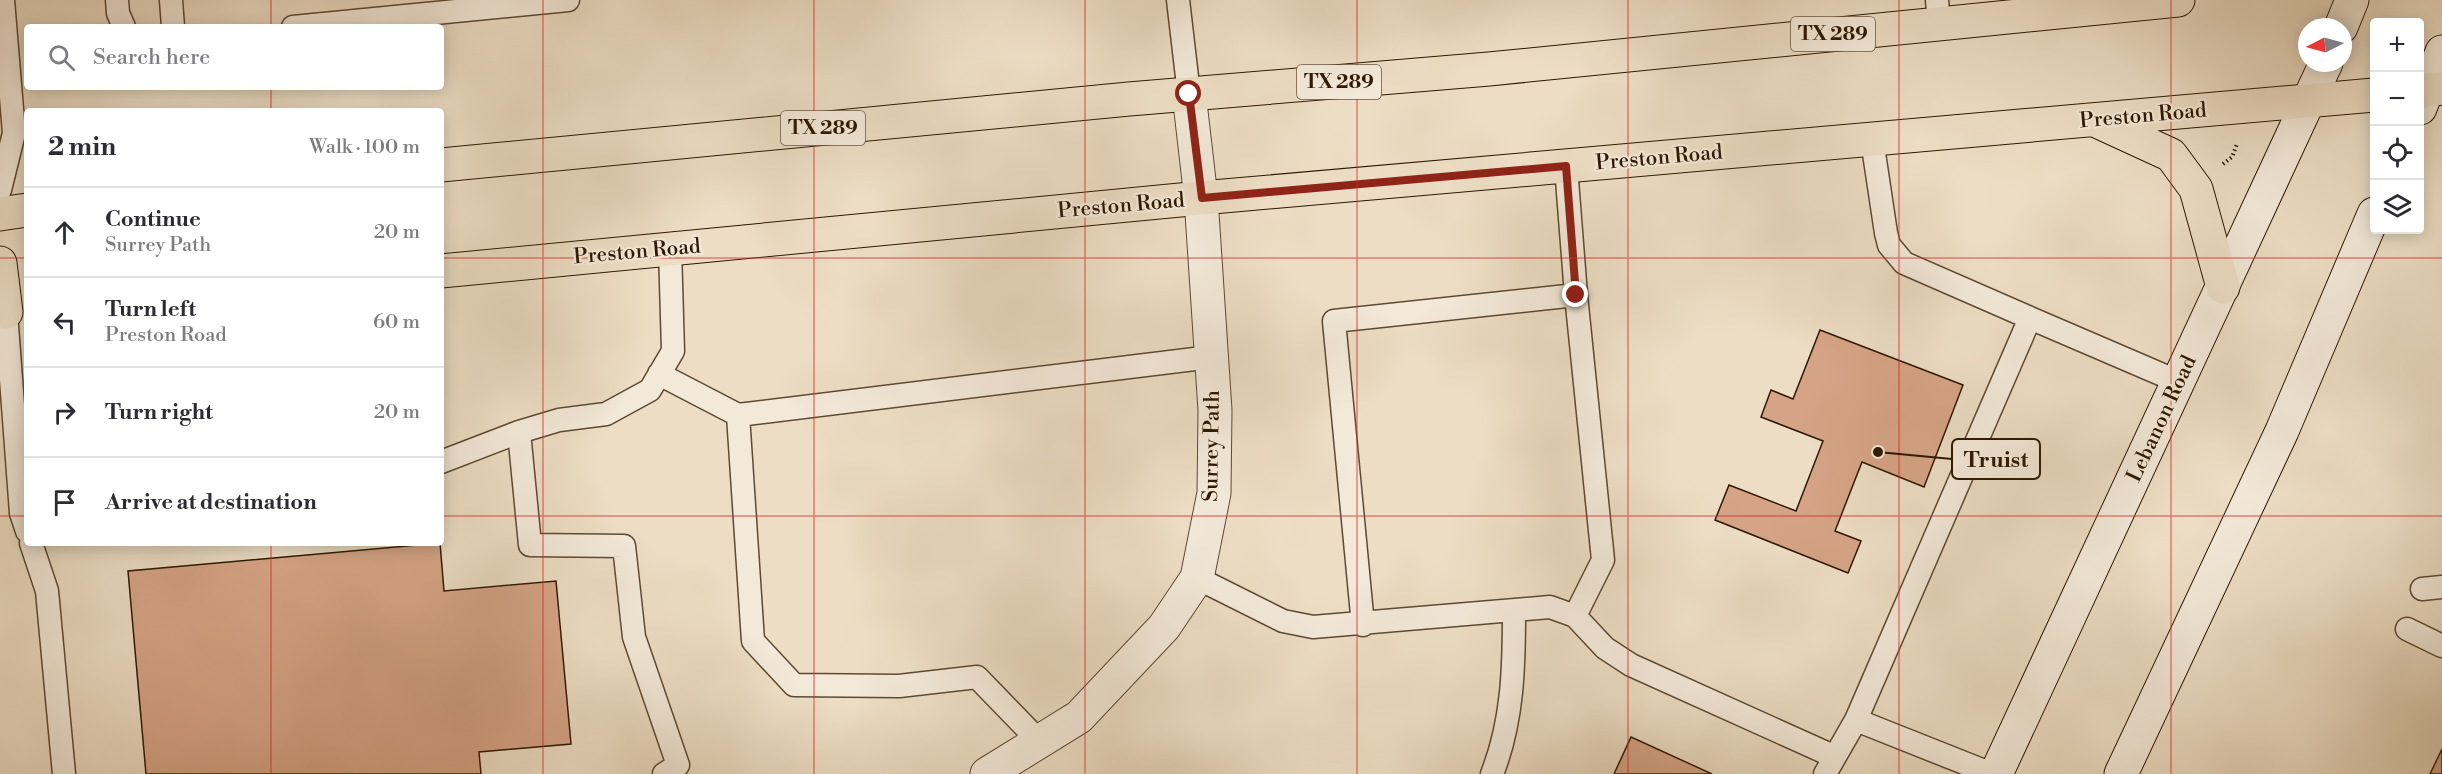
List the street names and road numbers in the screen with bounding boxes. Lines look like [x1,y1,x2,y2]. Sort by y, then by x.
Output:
road number: TX 289 [1791,17,1875,51]
road number: TX 289 [1297,65,1381,99]
street label: Preston Road [2078,97,2208,135]
road number: TX 289 [781,111,865,145]
street label: Preston Road [1594,139,1724,177]
street label: Preston Road [1056,187,1186,225]
street label: Preston Road [572,233,702,271]
street label: Lebanon Road [2121,351,2203,487]
street label: Surrey Path [1198,390,1226,502]

